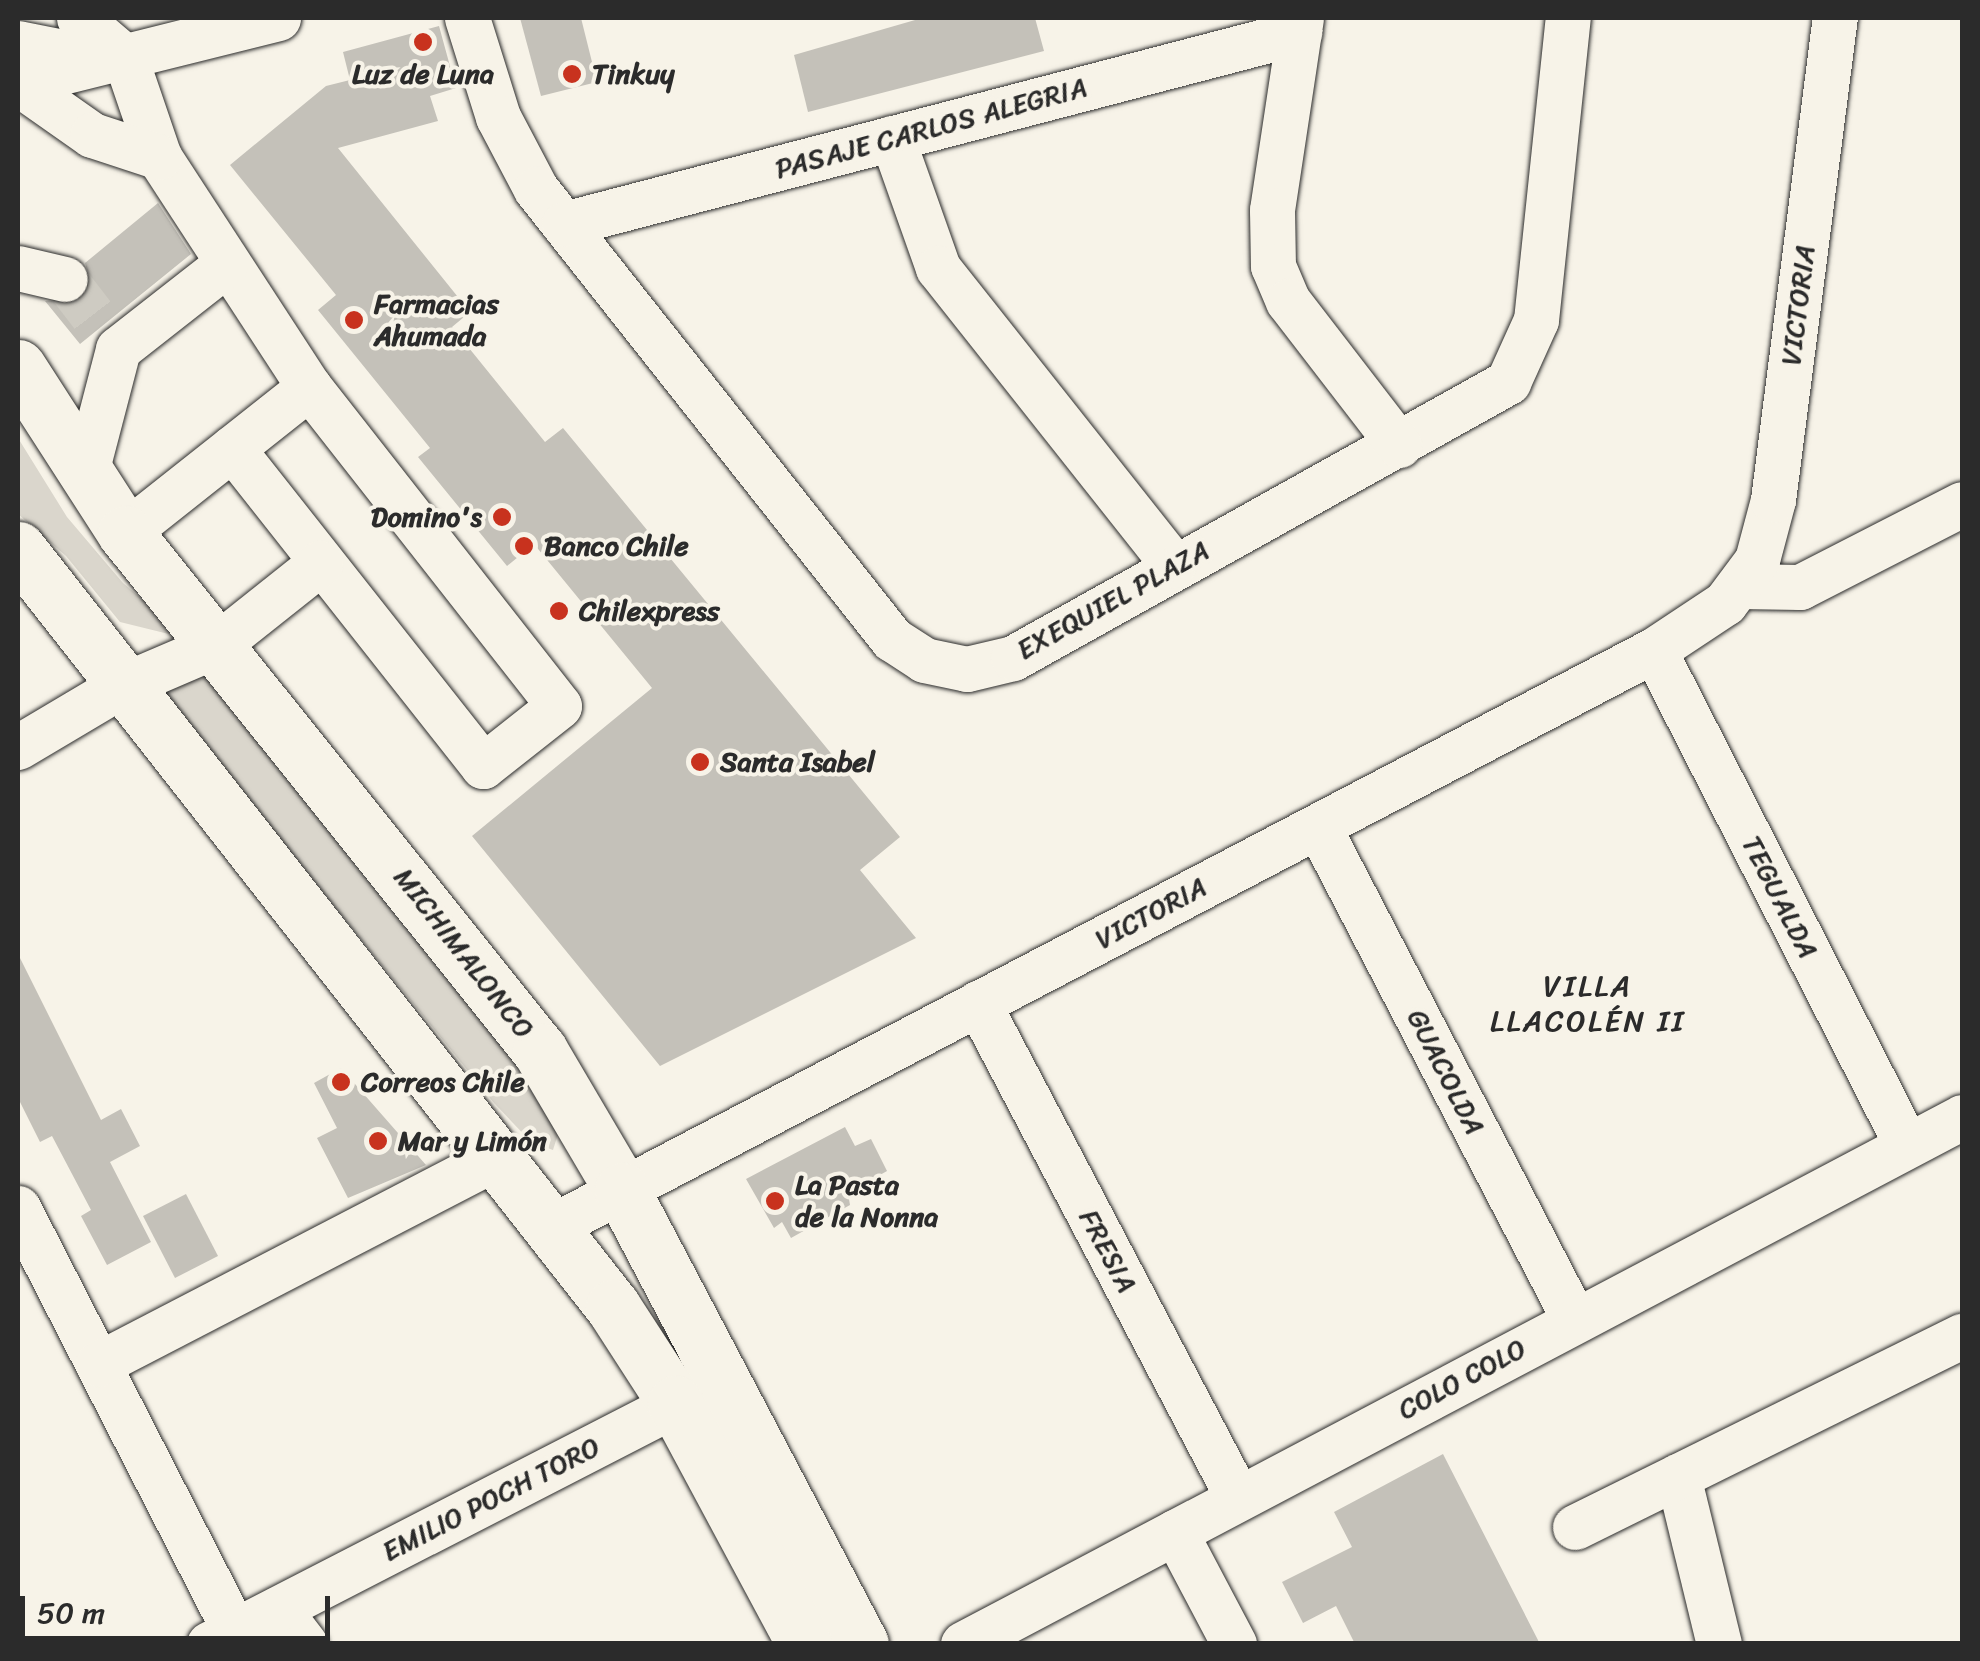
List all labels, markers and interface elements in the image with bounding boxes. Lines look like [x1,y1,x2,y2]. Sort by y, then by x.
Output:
marker: Luz de Luna [412,31,434,53]
place label: Luz de Luna [352,57,494,91]
place label: Tinkuy [592,57,675,91]
marker: Tinkuy [561,63,583,85]
street label: PASAJE CARLOS ALEGRIA [771,70,1091,186]
street label: VICTORIA [1774,243,1822,367]
place label: Farmacias Ahumada [374,287,499,353]
marker: Farmacias Ahumada [343,309,365,331]
place label: Domino's [371,500,482,534]
marker: Domino's [491,506,513,528]
place label: Banco Chile [544,529,689,563]
street label: EXEQUIEL PLAZA [1011,533,1215,667]
marker: Banco Chile [513,535,535,557]
place label: Chilexpress [579,594,720,628]
marker: Chilexpress [548,600,570,622]
place label: Santa Isabel [720,745,876,779]
marker: Santa Isabel [689,751,711,773]
street label: TEGUALDA [1735,830,1825,964]
street label: MICHIMALONCO [387,861,541,1045]
street label: VICTORIA [1090,870,1212,956]
district label: VILLA LLACOLÉN II [1492,968,1684,1038]
street label: GUACOLDA [1400,1004,1492,1140]
place label: Correos Chile [361,1065,525,1099]
marker: Correos Chile [330,1071,352,1093]
place label: Mar y Limón [398,1124,547,1158]
marker: Mar y Limón [367,1130,389,1152]
place label: La Pasta de la Nonna [795,1168,939,1234]
marker: La Pasta de la Nonna [764,1190,786,1212]
street label: FRESIA [1072,1204,1144,1298]
street label: COLO COLO [1392,1331,1532,1427]
street label: EMILIO POCH TORO [375,1429,607,1569]
scale bar [25,1576,335,1638]
text: 50 m [37,1586,105,1640]

